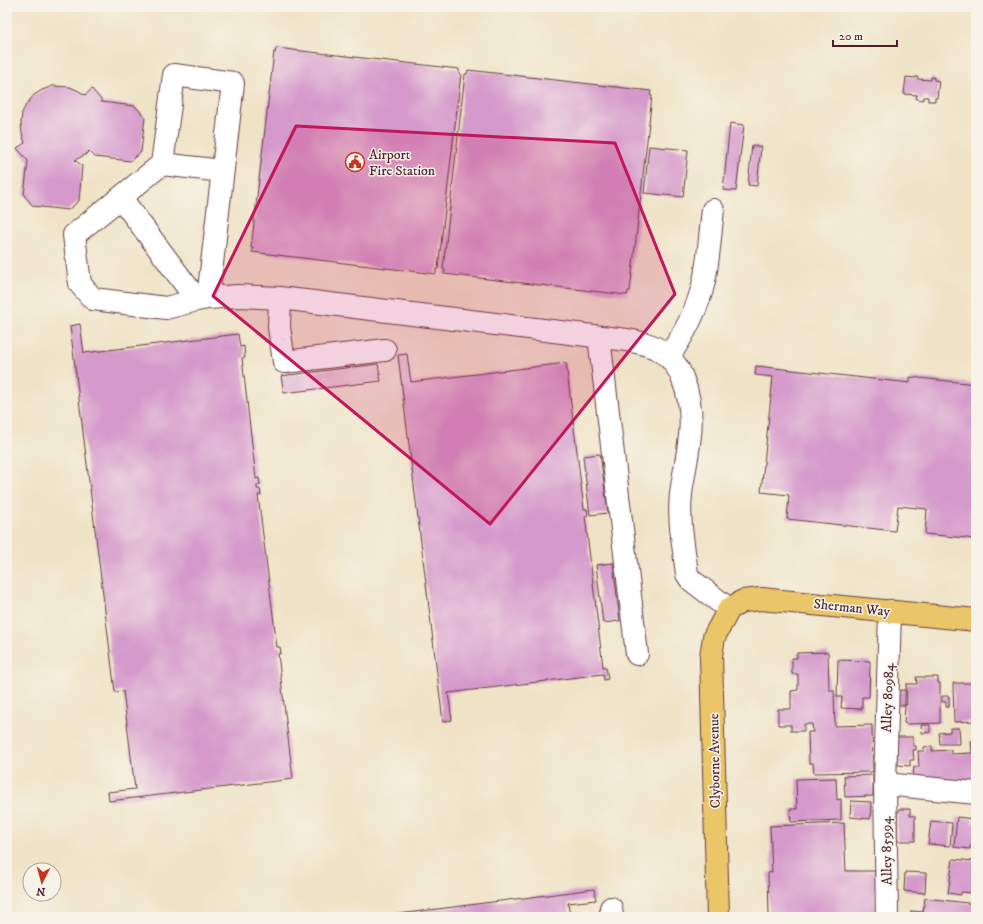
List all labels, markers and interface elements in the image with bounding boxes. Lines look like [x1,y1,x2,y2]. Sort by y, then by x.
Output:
scale bar [833,22,897,48]
text: 20 m [839,29,863,44]
place label: Airport Fire Station [369,146,436,180]
public building icon: Airport Fire Station [344,151,366,173]
street label: Sherman Way [813,595,891,621]
street label: Alley 80984 [878,662,898,733]
street label: Clyborne Avenue [705,713,725,809]
street label: Alley 85994 [877,816,897,885]
north arrow [22,862,62,902]
text: N [36,884,46,898]

